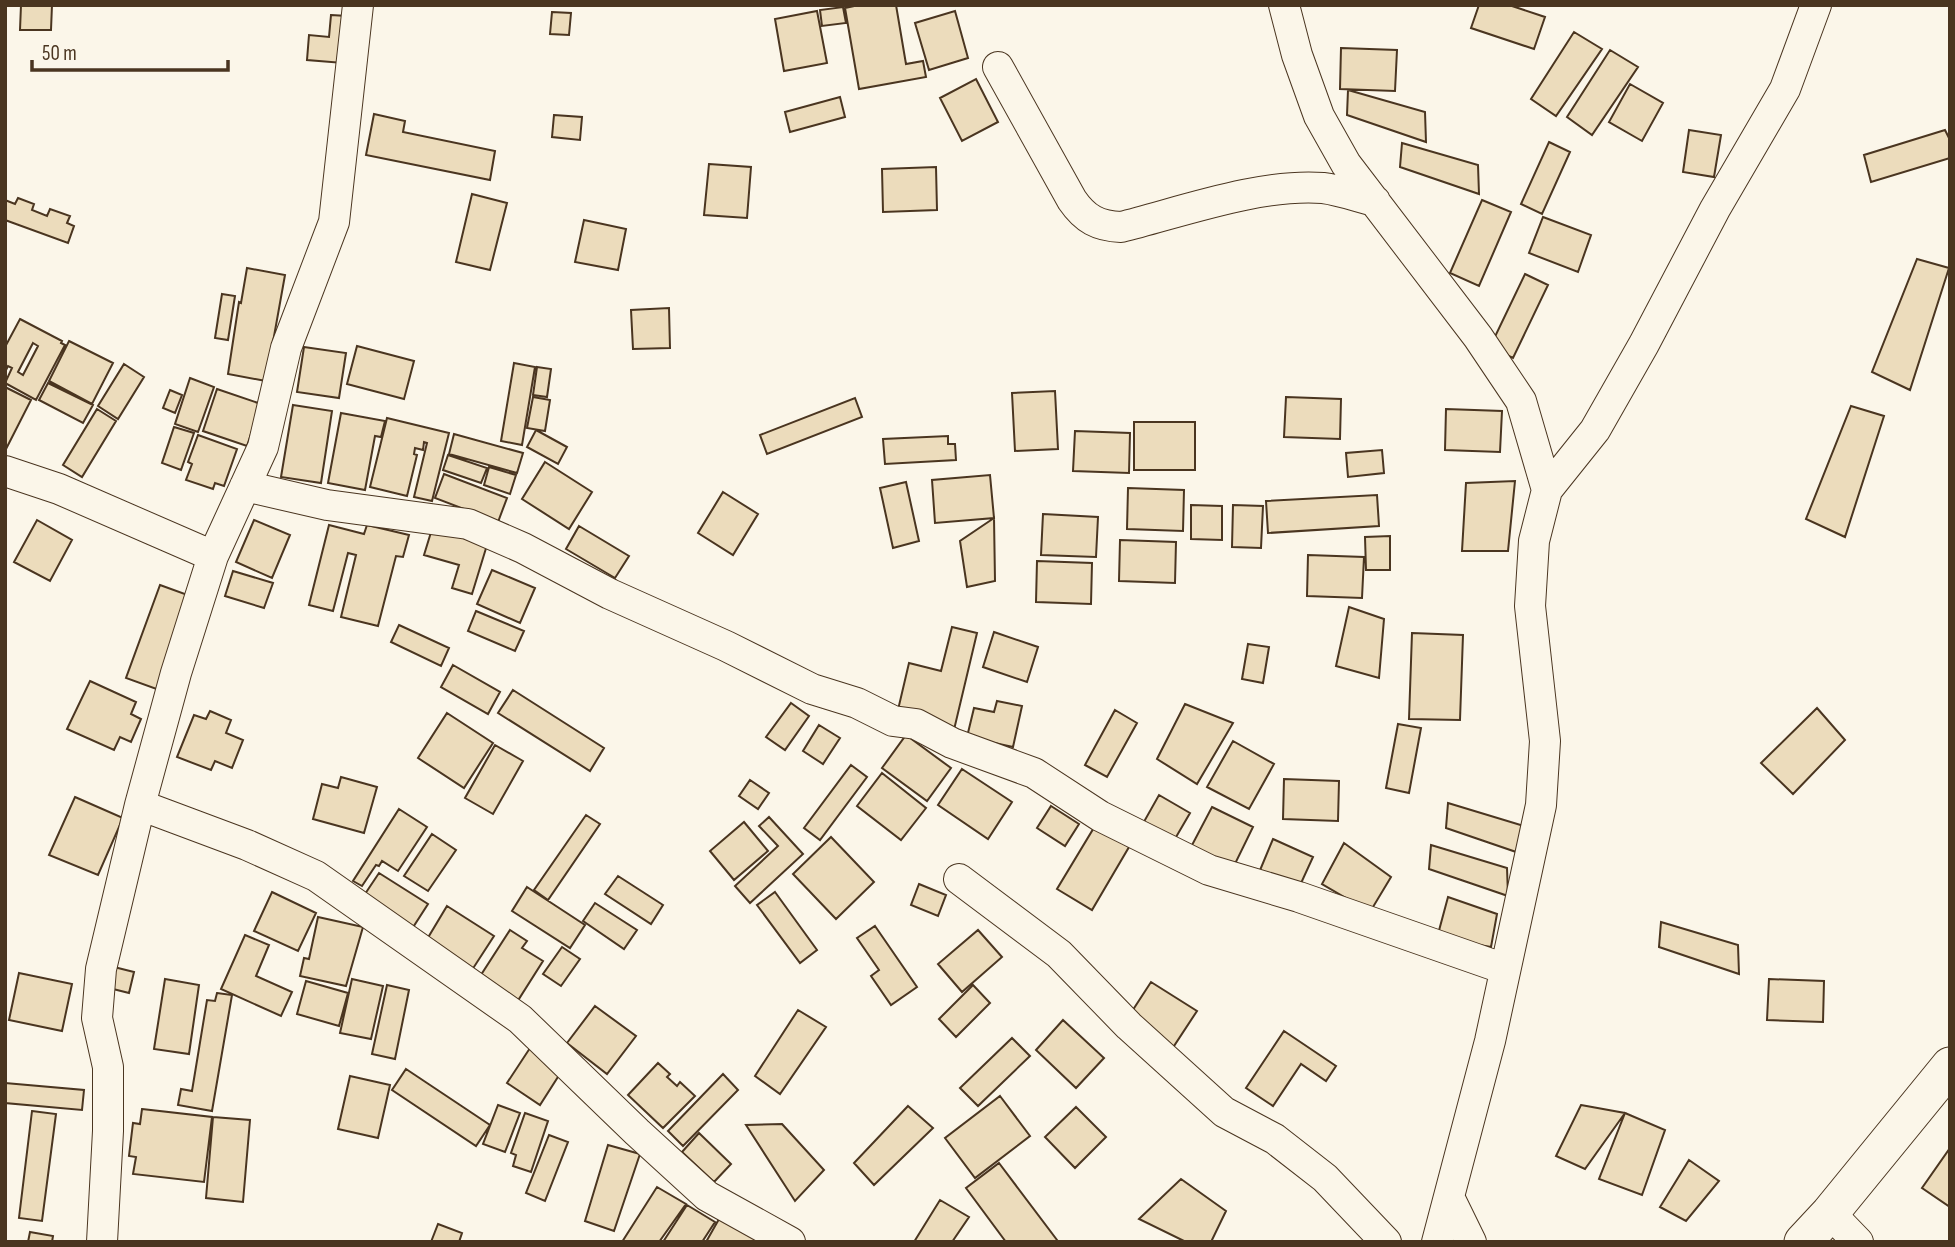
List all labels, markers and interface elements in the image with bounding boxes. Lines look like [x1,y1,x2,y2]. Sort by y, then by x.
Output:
scale bar [32,28,228,72]
text: 50 m [42,41,77,66]

